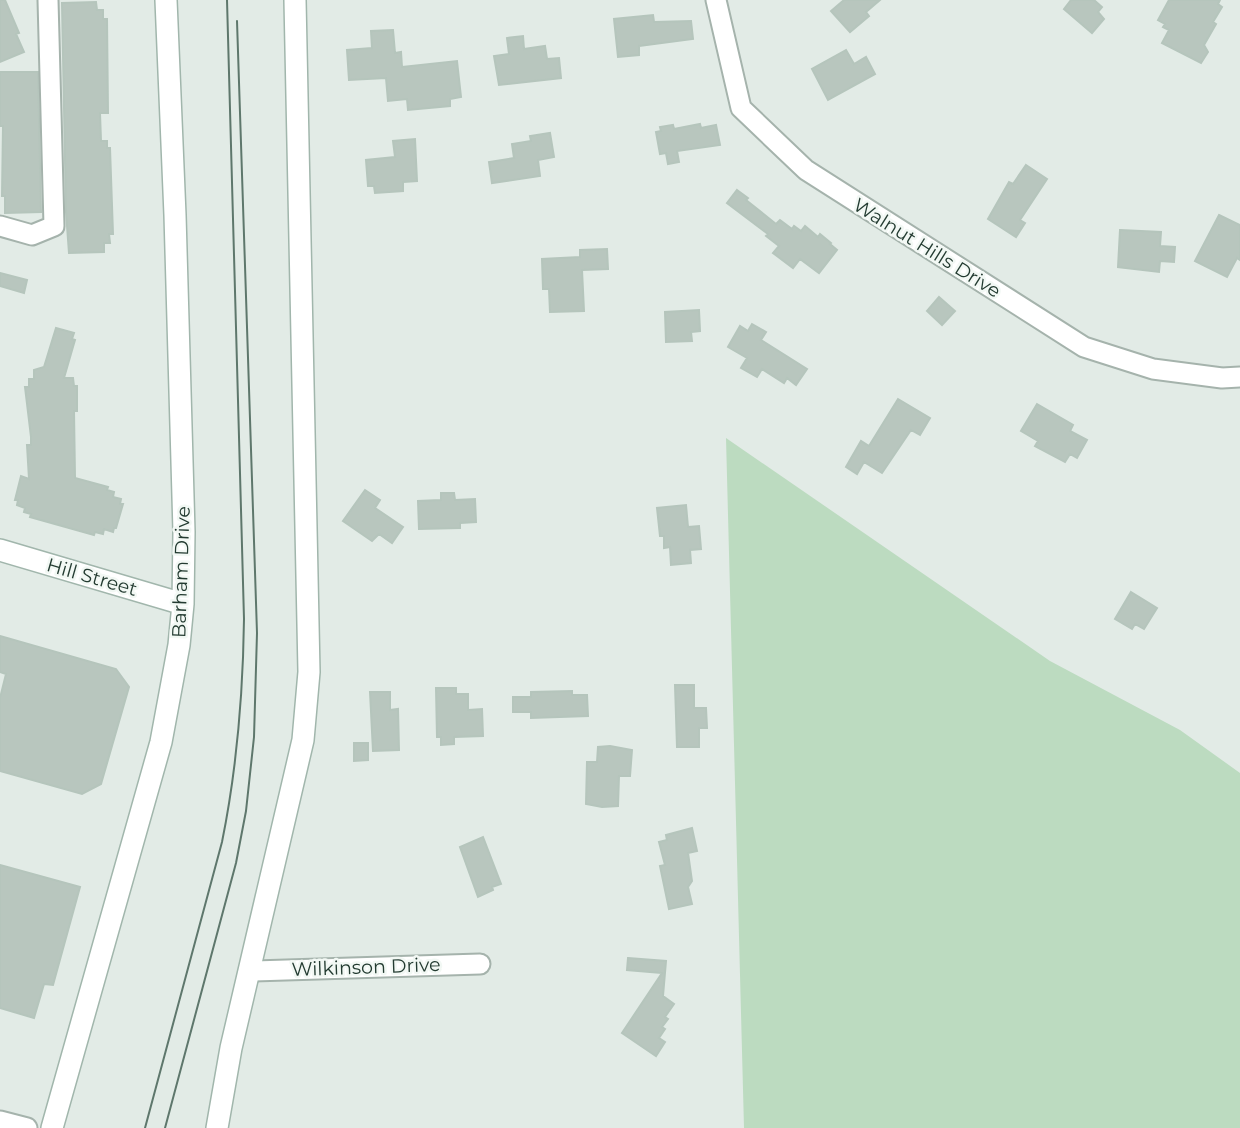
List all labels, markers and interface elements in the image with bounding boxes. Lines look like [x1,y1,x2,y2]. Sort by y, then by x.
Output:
street label: Walnut Hills Drive [849,193,1005,303]
street label: Barham Drive [167,506,195,638]
street label: Hill Street [44,553,140,601]
street label: Wilkinson Drive [291,953,441,981]

